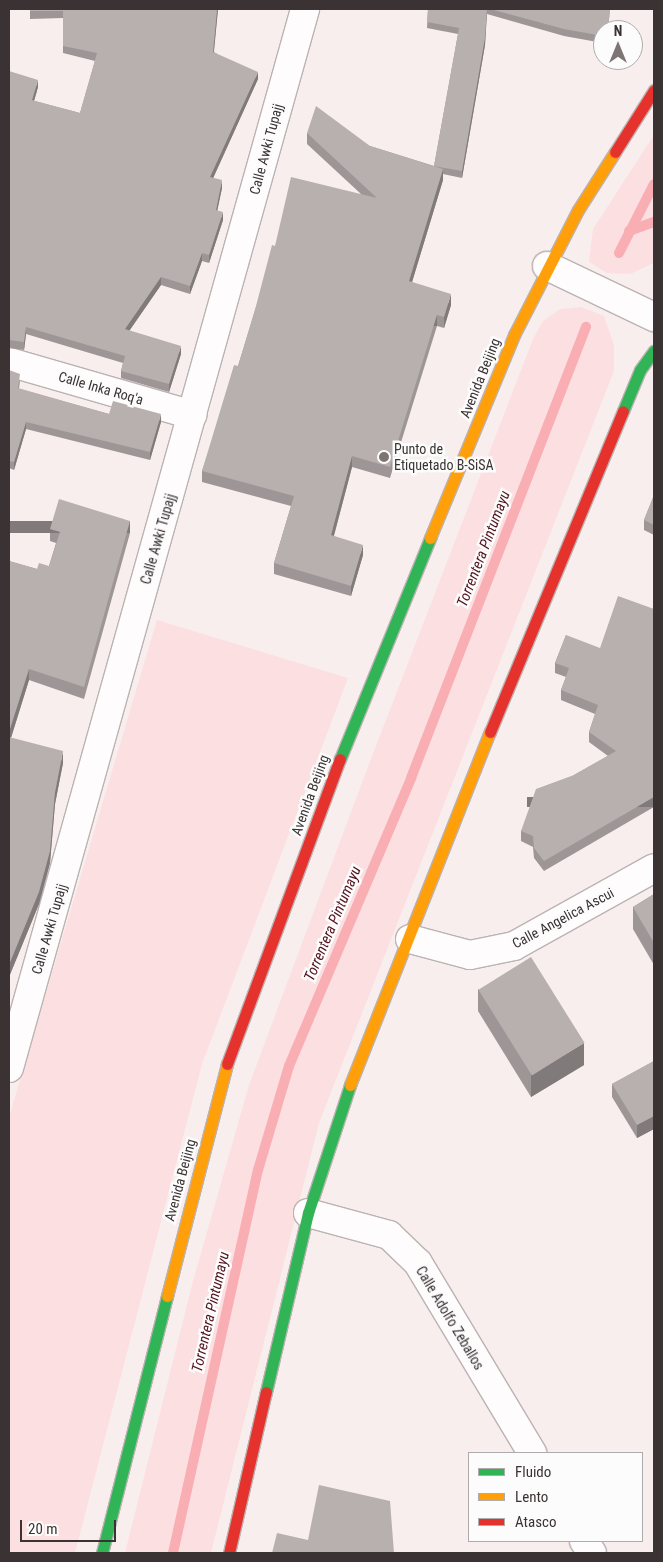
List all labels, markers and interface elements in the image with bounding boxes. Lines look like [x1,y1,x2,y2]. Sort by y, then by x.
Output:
north arrow [593,20,643,70]
text: N [614,23,622,39]
street label: Calle Awki Tupajj [246,102,286,196]
street label: Avenida Beijing [456,336,504,420]
street label: Calle Inka Roq'a [57,368,145,408]
place label: Punto de Etiquetado B-SiSA [394,441,494,474]
marker: Punto de Etiquetado B-SiSA [378,451,390,463]
water label: Torrentera Pintumayu [454,488,514,610]
street label: Calle Awki Tupajj [137,492,179,586]
street label: Avenida Beijing [288,752,332,838]
water label: Torrentera Pintumayu [301,864,365,984]
street label: Calle Awki Tupajj [28,882,70,976]
street label: Calle Angelica Ascui [509,884,617,952]
street label: Avenida Beijing [161,1137,199,1223]
water label: Torrentera Pintumayu [188,1250,234,1374]
street label: Calle Adolfo Zeballos [412,1263,488,1373]
legend [468,1452,643,1542]
text: Fluido [515,1463,551,1481]
text: Lento [515,1488,548,1506]
scale bar [22,1510,119,1542]
text: Atasco [515,1513,556,1531]
text: 20 m [28,1520,58,1538]

